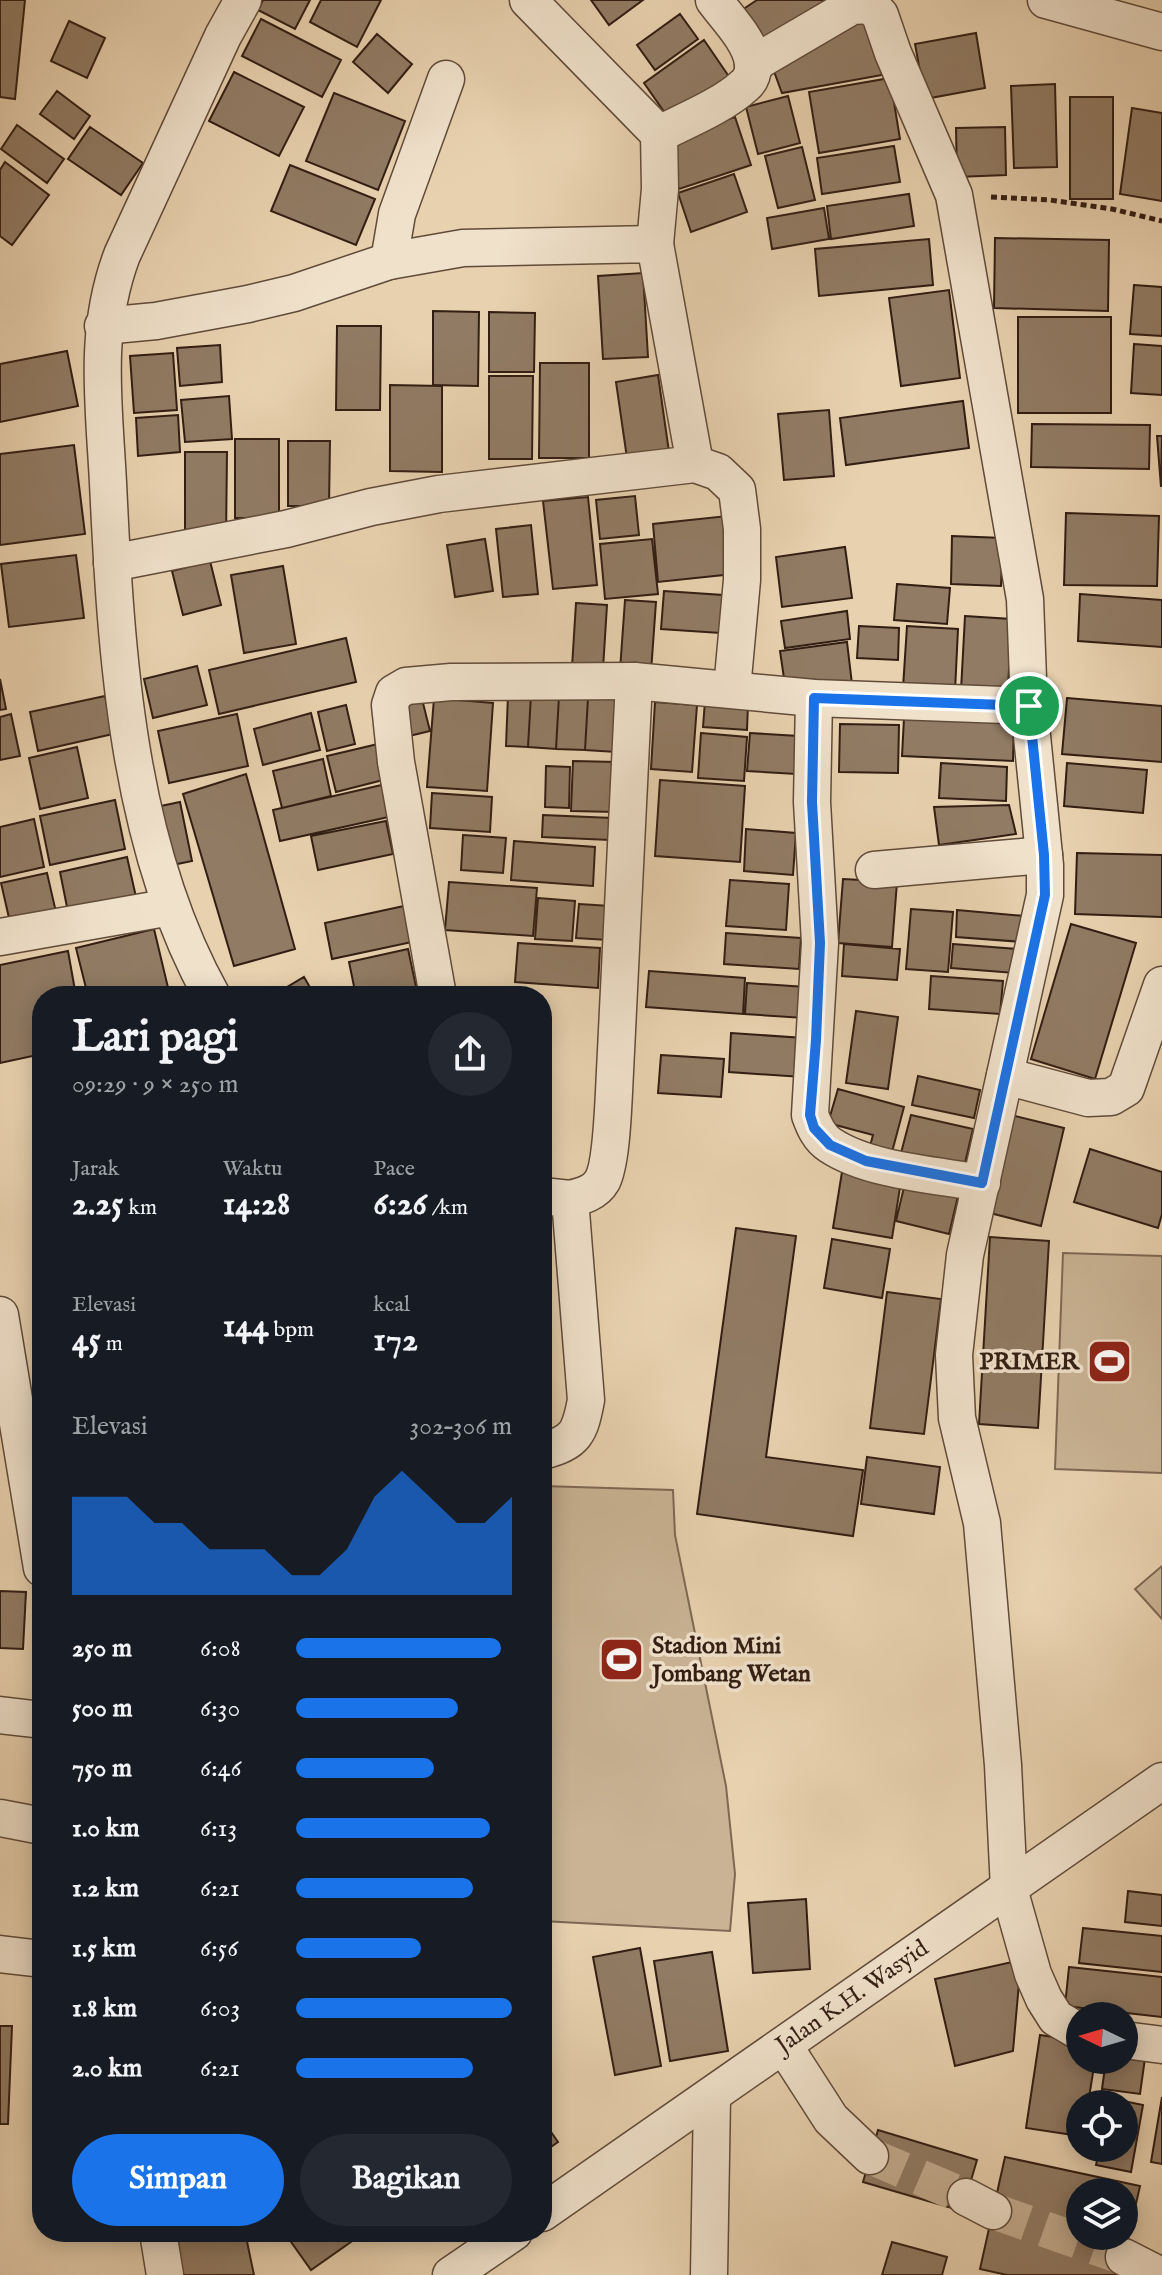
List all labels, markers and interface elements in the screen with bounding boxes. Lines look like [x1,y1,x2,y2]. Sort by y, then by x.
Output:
pin [995,672,1063,740]
icon: arrive [1007,684,1051,728]
text: Lari pagi [72,1010,238,1066]
button: share [428,1012,512,1096]
text: 09:29 · 9 × 250 m [72,1068,239,1101]
text: Jarak [72,1155,119,1183]
text: Waktu [223,1155,283,1183]
text: Pace [373,1155,415,1183]
text: 2.25 [72,1183,123,1226]
text: 14:28 [223,1183,290,1226]
text: 6:26 [373,1183,427,1226]
text: km [123,1194,157,1222]
text: /km [427,1194,468,1222]
text: Elevasi [72,1291,136,1319]
text: kcal [373,1291,410,1319]
text: 144 [223,1305,269,1348]
text: bpm [269,1316,314,1344]
text: 45 [72,1319,101,1362]
text: 172 [373,1319,418,1362]
text: m [101,1330,123,1358]
sports icon: PRIMER [1086,1338,1134,1386]
place label: PRIMER [979,1347,1081,1378]
text: Elevasi [72,1410,148,1443]
text: 302–306 m [409,1410,512,1443]
place label: Stadion Mini Jombang Wetan [649,1631,811,1690]
text: 250 m [72,1632,132,1665]
text: 6:08 [200,1632,241,1665]
sports icon: Stadion Mini Jombang Wetan [597,1636,645,1684]
text: 500 m [72,1692,133,1725]
text: 6:30 [200,1692,240,1725]
text: 750 m [72,1752,132,1785]
text: 6:46 [200,1752,242,1785]
text: 1.0 km [72,1812,140,1845]
text: 6:13 [200,1812,237,1845]
text: 1.2 km [72,1872,139,1905]
text: 6:21 [200,1872,240,1905]
text: 1.5 km [72,1932,136,1965]
text: 6:56 [200,1932,238,1965]
street label: Jalan K.H. Wasyid [767,1933,935,2063]
text: 1.8 km [72,1992,137,2025]
text: 6:03 [200,1992,240,2025]
north arrow [1066,2002,1138,2074]
map controls [1066,2002,1138,2250]
text: 2.0 km [72,2052,142,2085]
text: 6:21 [200,2052,240,2085]
button: locate [1066,2090,1138,2162]
button: Simpan [72,2134,284,2226]
button: Bagikan [300,2134,512,2226]
button: layers [1066,2178,1138,2250]

